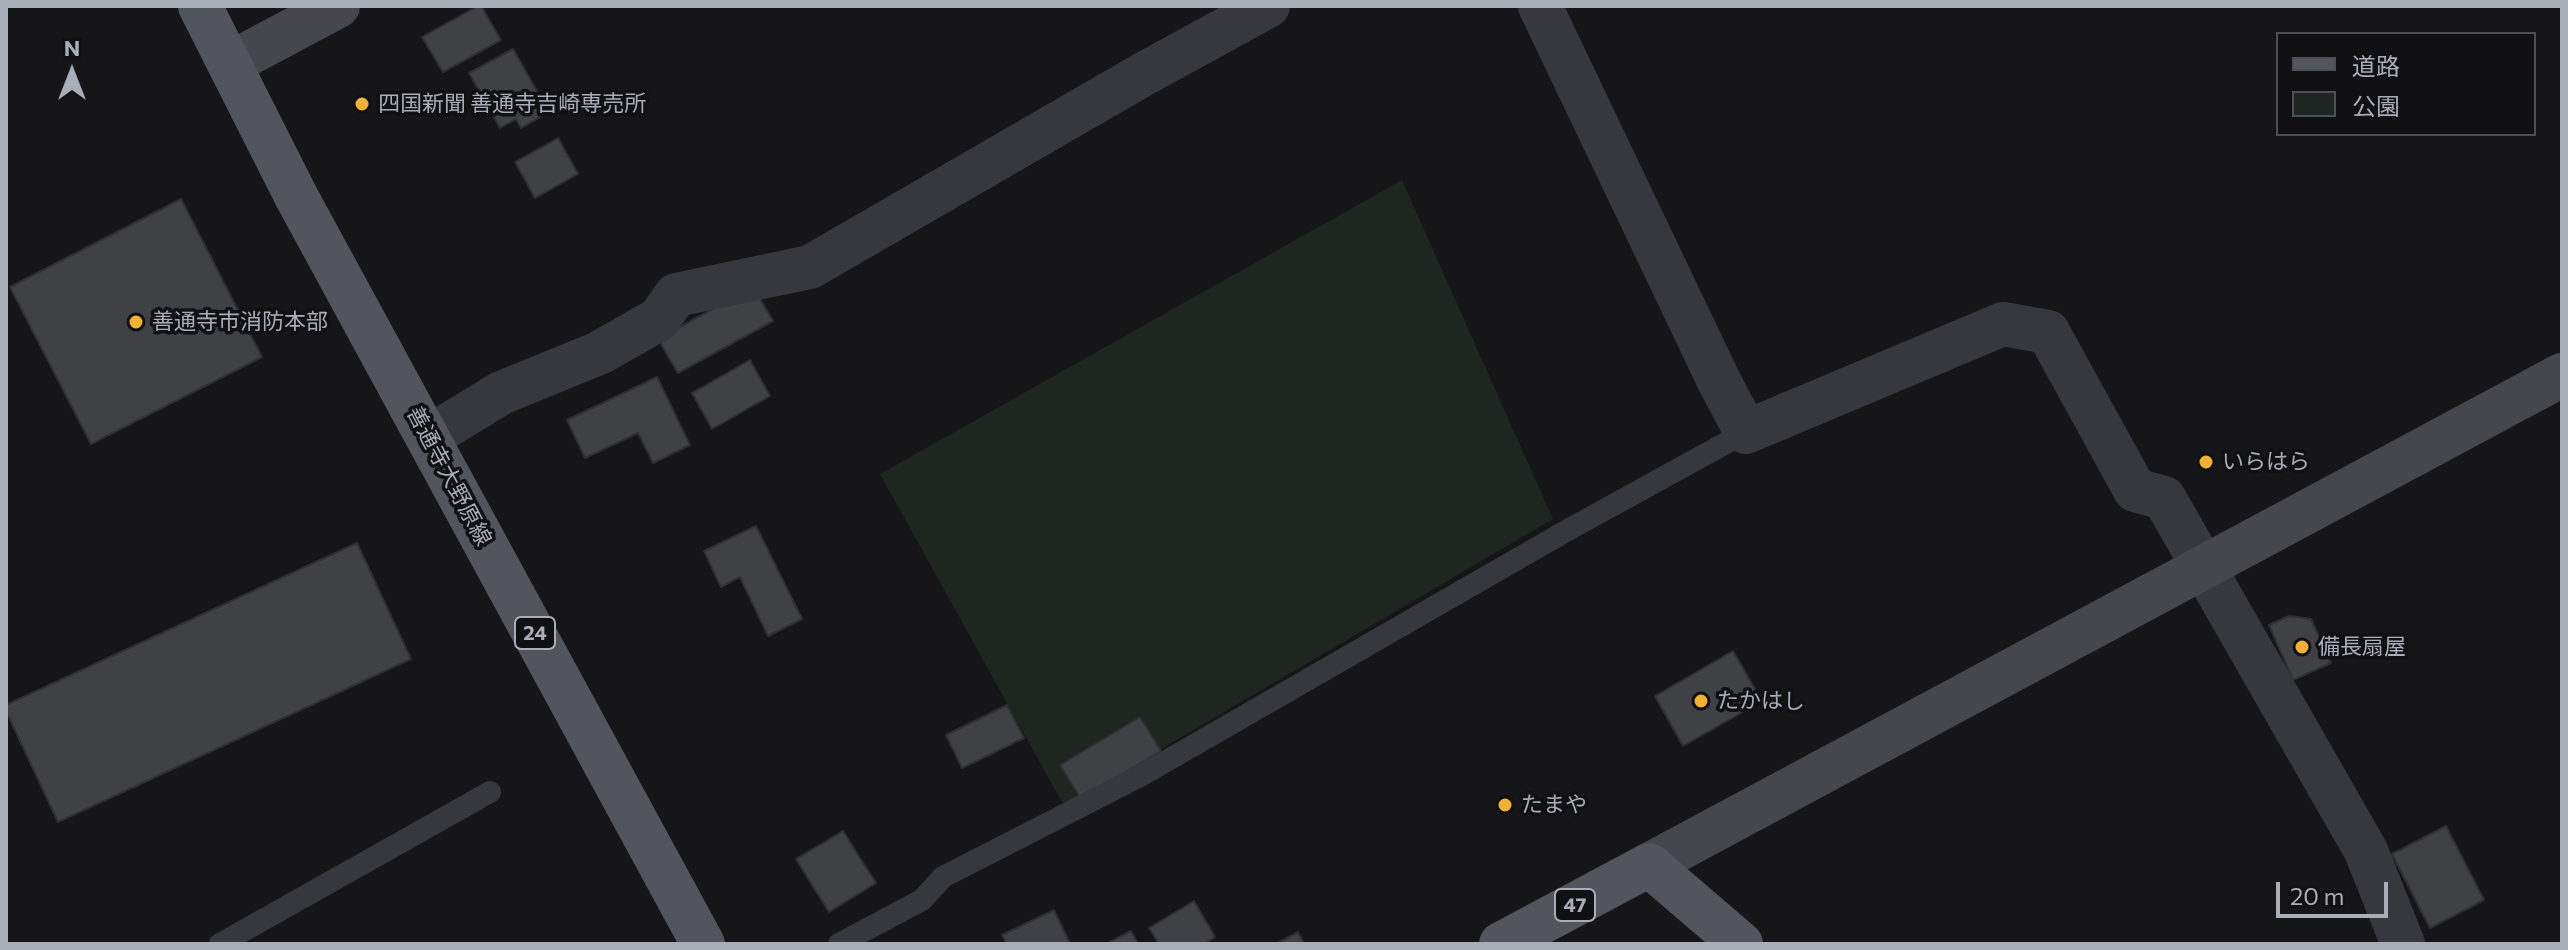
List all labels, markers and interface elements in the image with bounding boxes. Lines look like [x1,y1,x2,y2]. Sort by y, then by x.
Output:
north arrow [32,32,112,112]
legend [2276,32,2536,136]
text: N [64,34,80,61]
text: 道路 [2352,51,2400,80]
place label: 四国新聞 善通寺吉崎専売所 [378,91,646,117]
text: 公園 [2352,91,2400,120]
marker: 四国新聞 善通寺吉崎専売所 [353,95,371,113]
place label: 善通寺市消防本部 [152,309,328,335]
marker: 善通寺市消防本部 [127,313,145,331]
street label: 善通寺大野原線 [401,402,497,550]
place label: いらはら [2222,449,2310,475]
marker: いらはら [2197,453,2215,471]
road number: 24 [515,617,555,649]
place label: 備長扇屋 [2318,634,2406,660]
marker: 備長扇屋 [2293,638,2311,656]
place label: たかはし [1717,688,1805,714]
marker: たかはし [1692,692,1710,710]
place label: たまや [1521,792,1587,818]
marker: たまや [1496,796,1514,814]
scale bar [2280,866,2392,916]
text: 20 m [2290,881,2344,910]
road number: 47 [1555,889,1595,921]

